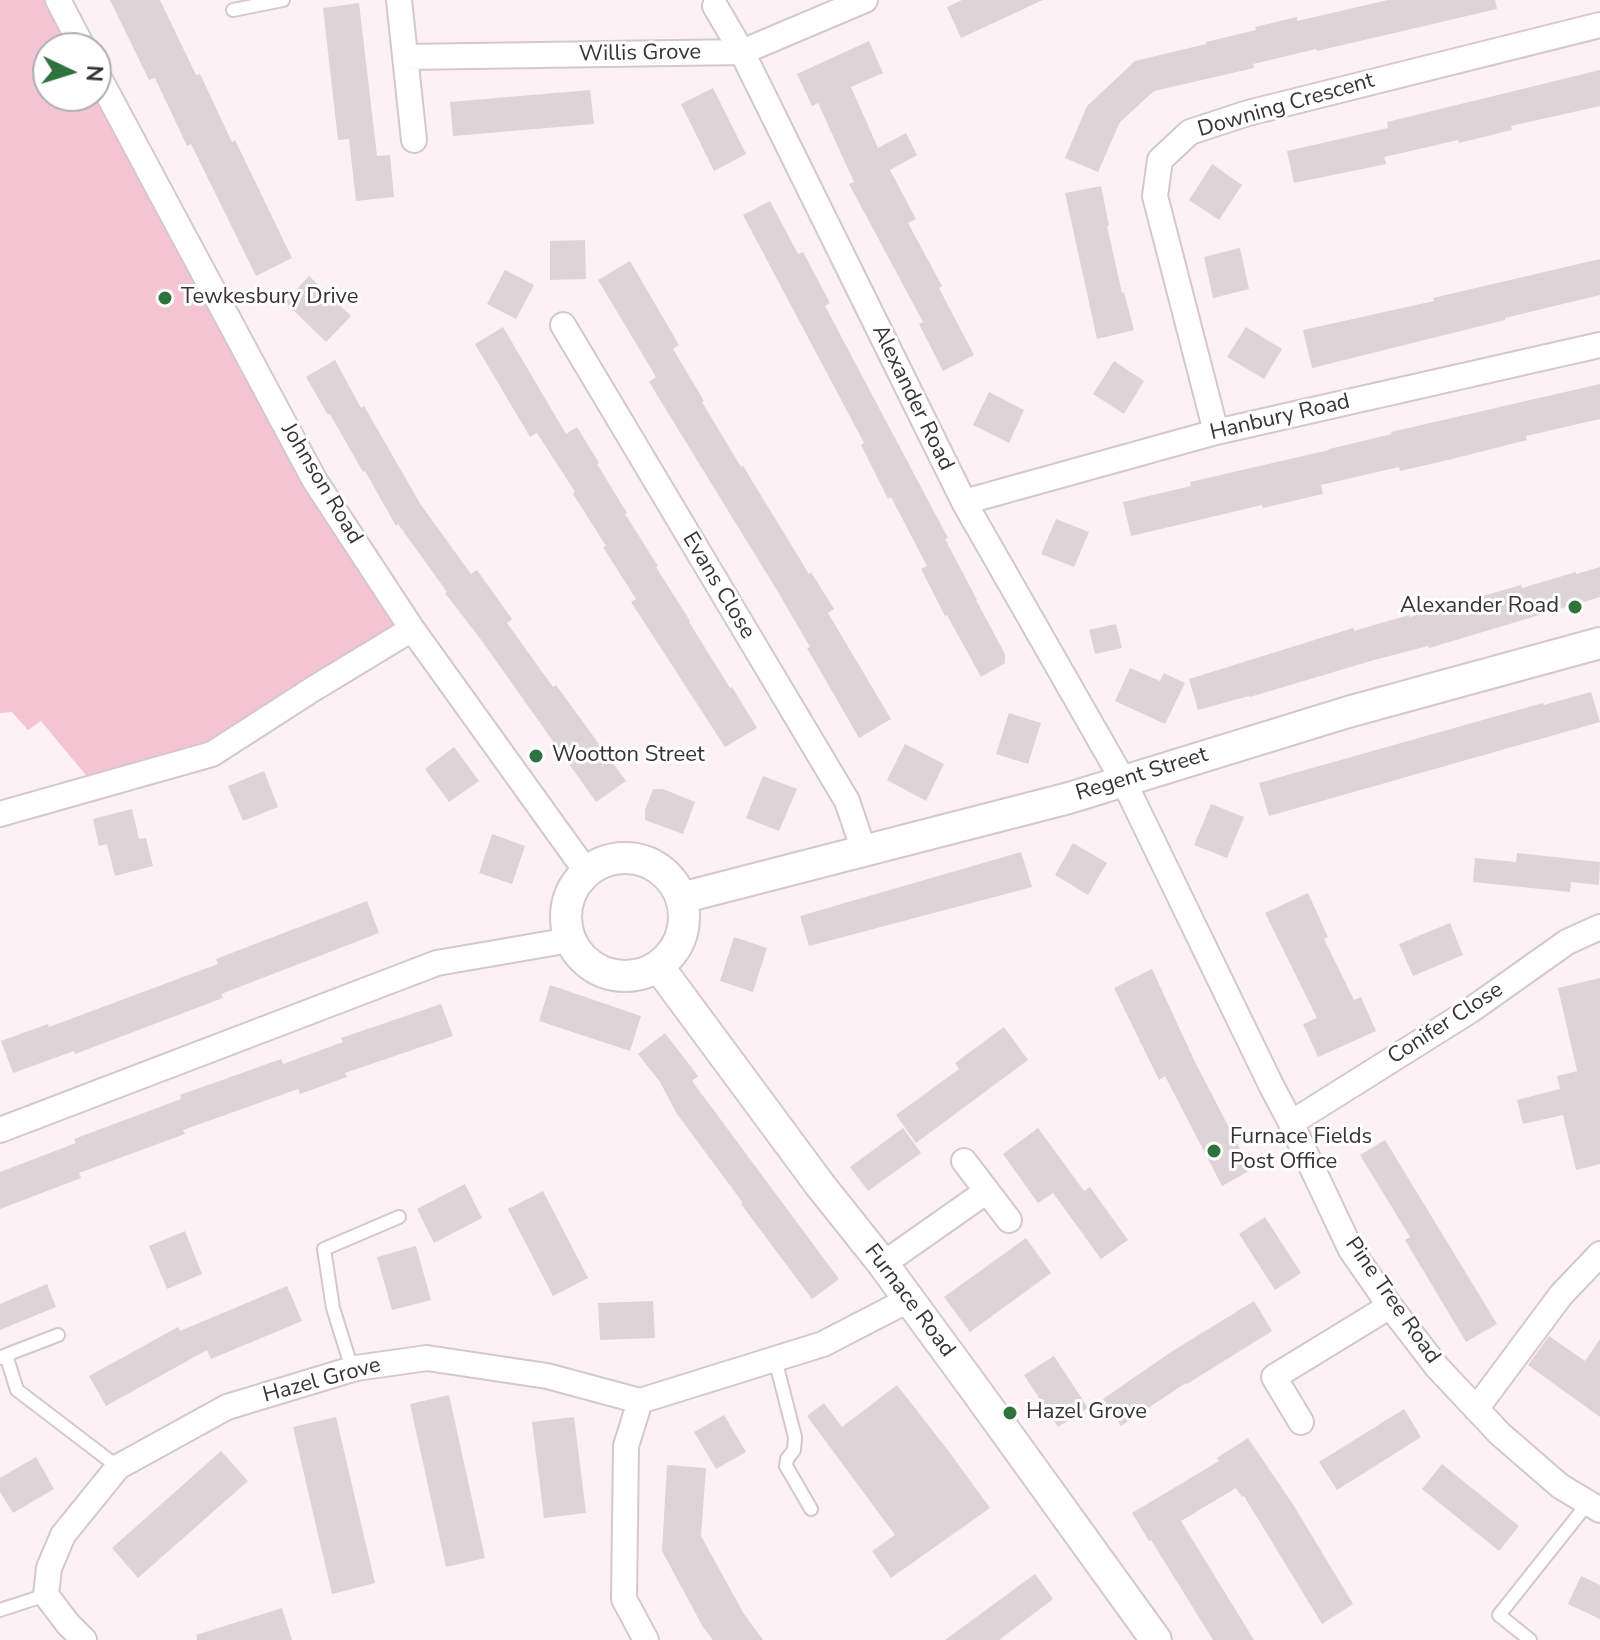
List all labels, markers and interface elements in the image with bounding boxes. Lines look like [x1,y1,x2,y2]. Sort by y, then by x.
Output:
north arrow [32,32,112,112]
street label: Willis Grove [579,40,701,68]
text: N [78,64,109,83]
street label: Downing Crescent [1195,68,1377,144]
place label: Tewkesbury Drive [181,285,358,311]
marker: Tewkesbury Drive [156,289,174,307]
street label: Alexander Road [865,321,959,475]
street label: Hanbury Road [1207,389,1353,447]
street label: Johnson Road [275,419,367,549]
street label: Evans Close [676,528,760,644]
place label: Alexander Road [1400,594,1559,620]
marker: Alexander Road [1566,598,1584,616]
street label: Regent Street [1073,742,1211,808]
place label: Wootton Street [552,743,705,769]
marker: Wootton Street [527,747,545,765]
street label: Conifer Close [1384,977,1508,1071]
place label: Furnace Fields Post Office [1230,1125,1372,1176]
marker: Furnace Fields Post Office [1205,1142,1223,1160]
street label: Pine Tree Road [1339,1233,1445,1369]
street label: Furnace Road [858,1239,960,1363]
street label: Hazel Grove [260,1353,384,1409]
place label: Hazel Grove [1026,1400,1147,1426]
marker: Hazel Grove [1001,1404,1019,1422]

